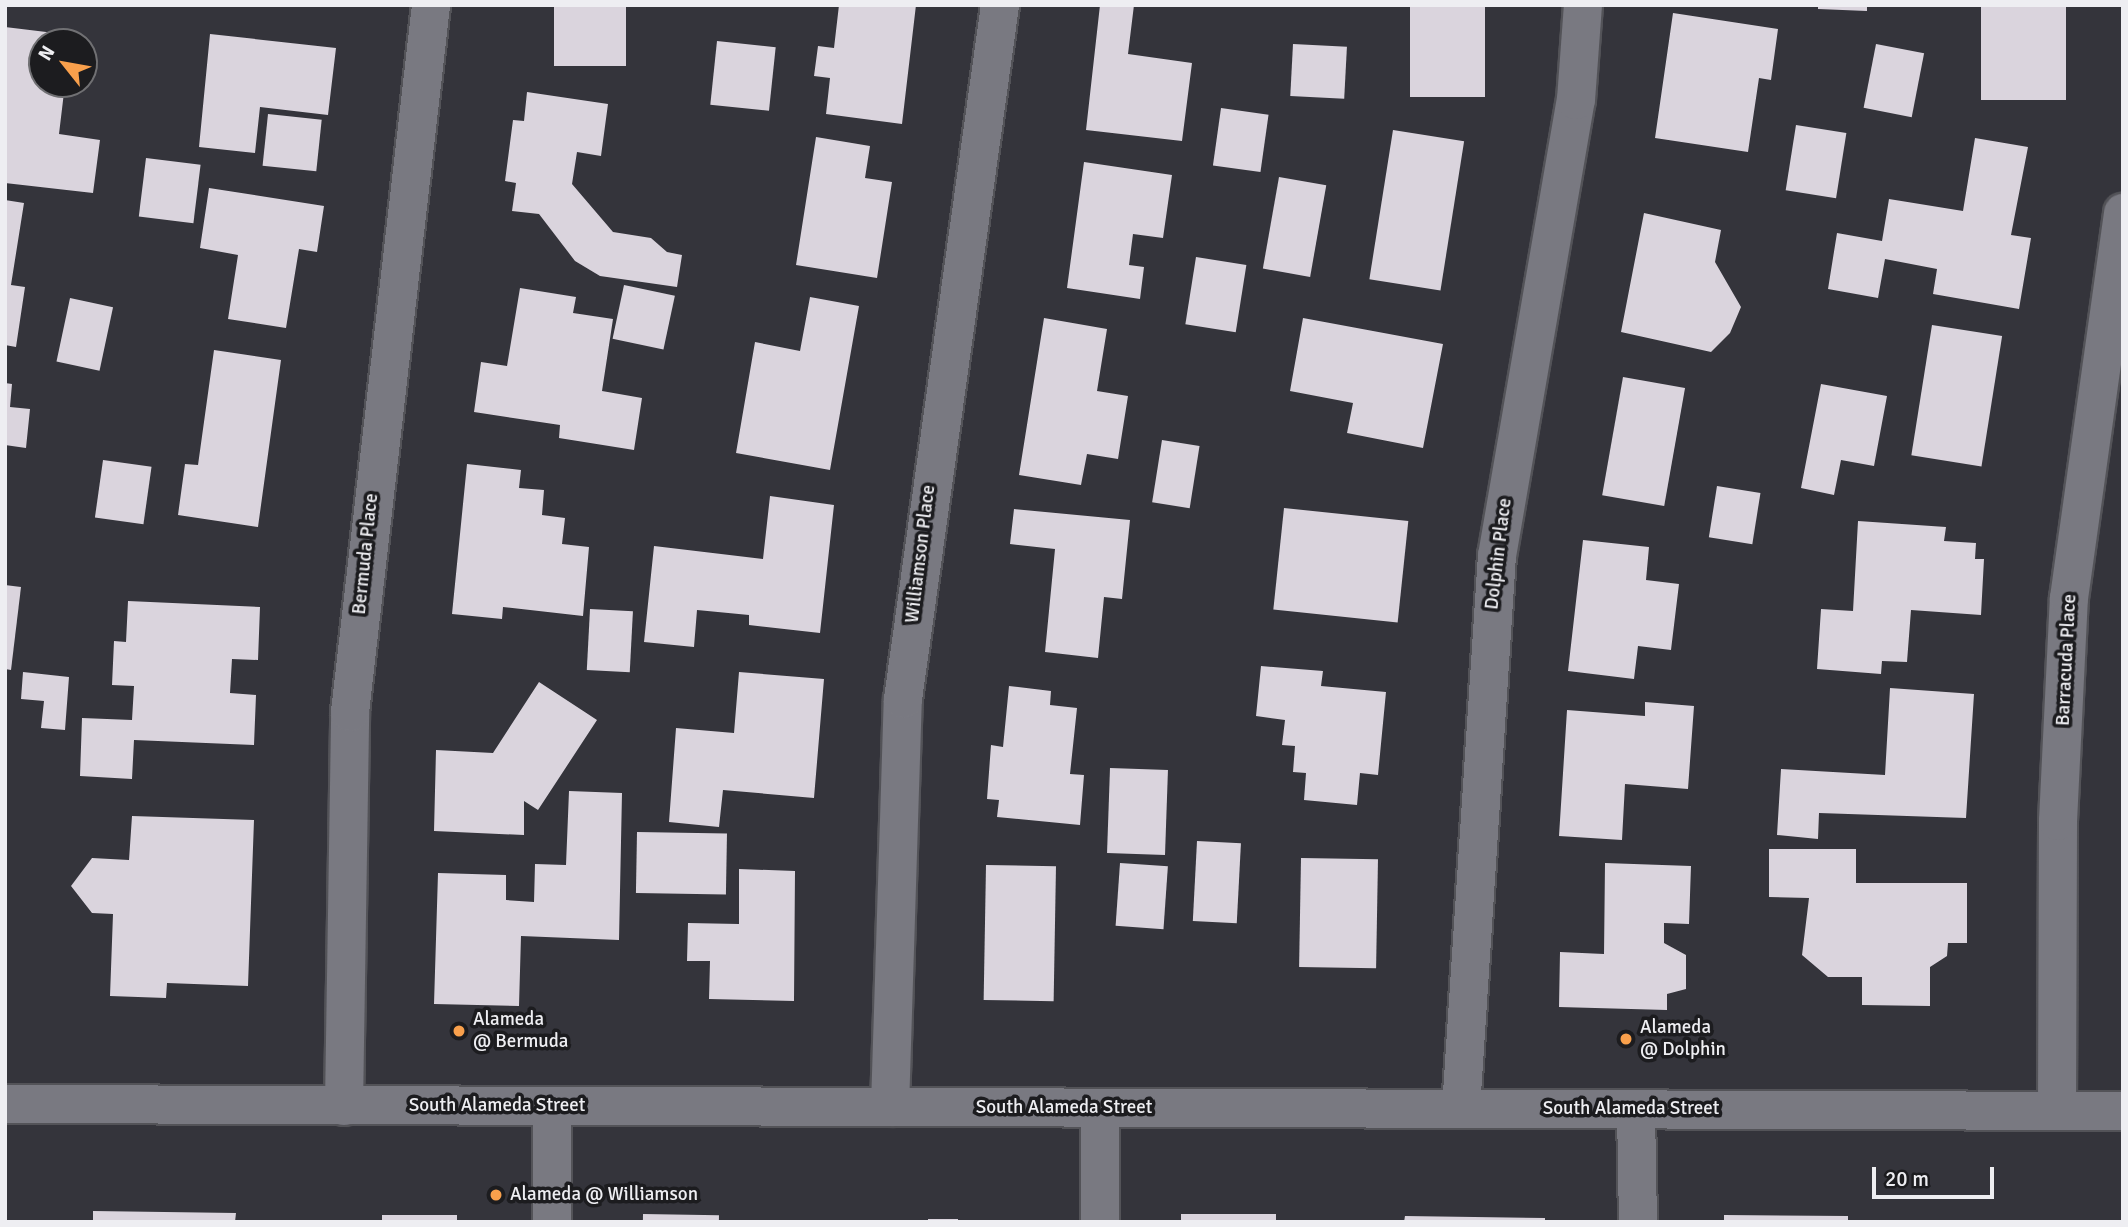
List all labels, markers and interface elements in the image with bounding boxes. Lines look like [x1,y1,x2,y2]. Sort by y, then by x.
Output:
north arrow [28,28,98,98]
text: N [33,41,60,65]
street label: Williamson Place [901,484,941,624]
street label: Bermuda Place [348,492,384,616]
street label: Dolphin Place [1481,497,1517,611]
street label: Barracuda Place [2052,593,2082,727]
place label: Alameda @ Bermuda [473,1009,568,1053]
place label: Alameda @ Dolphin [1640,1017,1726,1061]
marker: Alameda @ Bermuda [451,1023,467,1039]
marker: Alameda @ Dolphin [1618,1031,1634,1047]
street label: South Alameda Street [409,1095,585,1117]
street label: South Alameda Street [976,1097,1152,1119]
street label: South Alameda Street [1543,1098,1719,1120]
scale bar [1876,1154,1998,1198]
text: 20 m [1885,1166,1929,1192]
place label: Alameda @ Williamson [510,1184,698,1206]
marker: Alameda @ Williamson [488,1187,504,1203]

